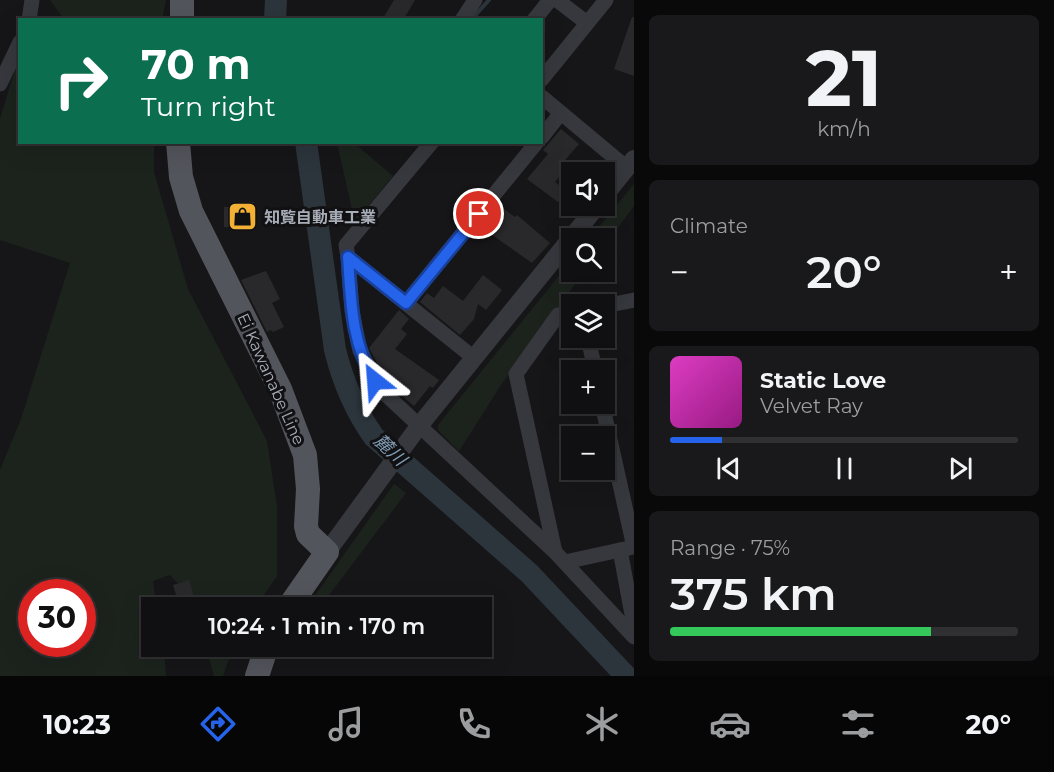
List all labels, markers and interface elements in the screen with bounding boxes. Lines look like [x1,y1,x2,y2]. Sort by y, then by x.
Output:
text: 21 [806,30,882,126]
text: 70 m [141,38,251,90]
icon: right [42,42,120,120]
text: Turn right [141,90,276,123]
text: km/h [817,117,871,141]
map controls [561,162,615,480]
button: sound [561,162,615,216]
pin [453,188,504,239]
icon: arrive [462,197,495,230]
shop icon: 知覧自動車工業 [227,201,259,233]
place label: 知覧自動車工業 [264,208,376,227]
text: Climate [670,214,748,238]
button: search [561,228,615,282]
text: 20° [806,244,882,299]
text: − [670,252,689,292]
text: + [999,252,1018,292]
button: layers [561,294,615,348]
street label: Ei Kawanabe Line [233,310,309,448]
position arrow [343,349,407,413]
button: + [561,360,615,414]
text: Static Love [760,367,886,394]
text: Velvet Ray [760,394,863,418]
button: − [561,426,615,480]
water label: 麓川 [369,430,412,472]
icon: previous [712,452,745,485]
icon: pause [828,452,861,485]
icon: next [944,452,977,485]
text: Range · 75% [670,536,790,560]
text: 375 km [670,566,837,621]
speed limit sign: 30 [18,579,96,657]
text: 10:24 · 1 min · 170 m [208,613,425,640]
icon: directions [197,703,239,745]
icon: music [325,703,367,745]
icon: phone [453,703,495,745]
icon: climate [581,703,623,745]
icon: car [709,703,751,745]
icon: filters [837,703,879,745]
text: 10:23 [43,708,111,741]
text: 20° [965,708,1011,741]

